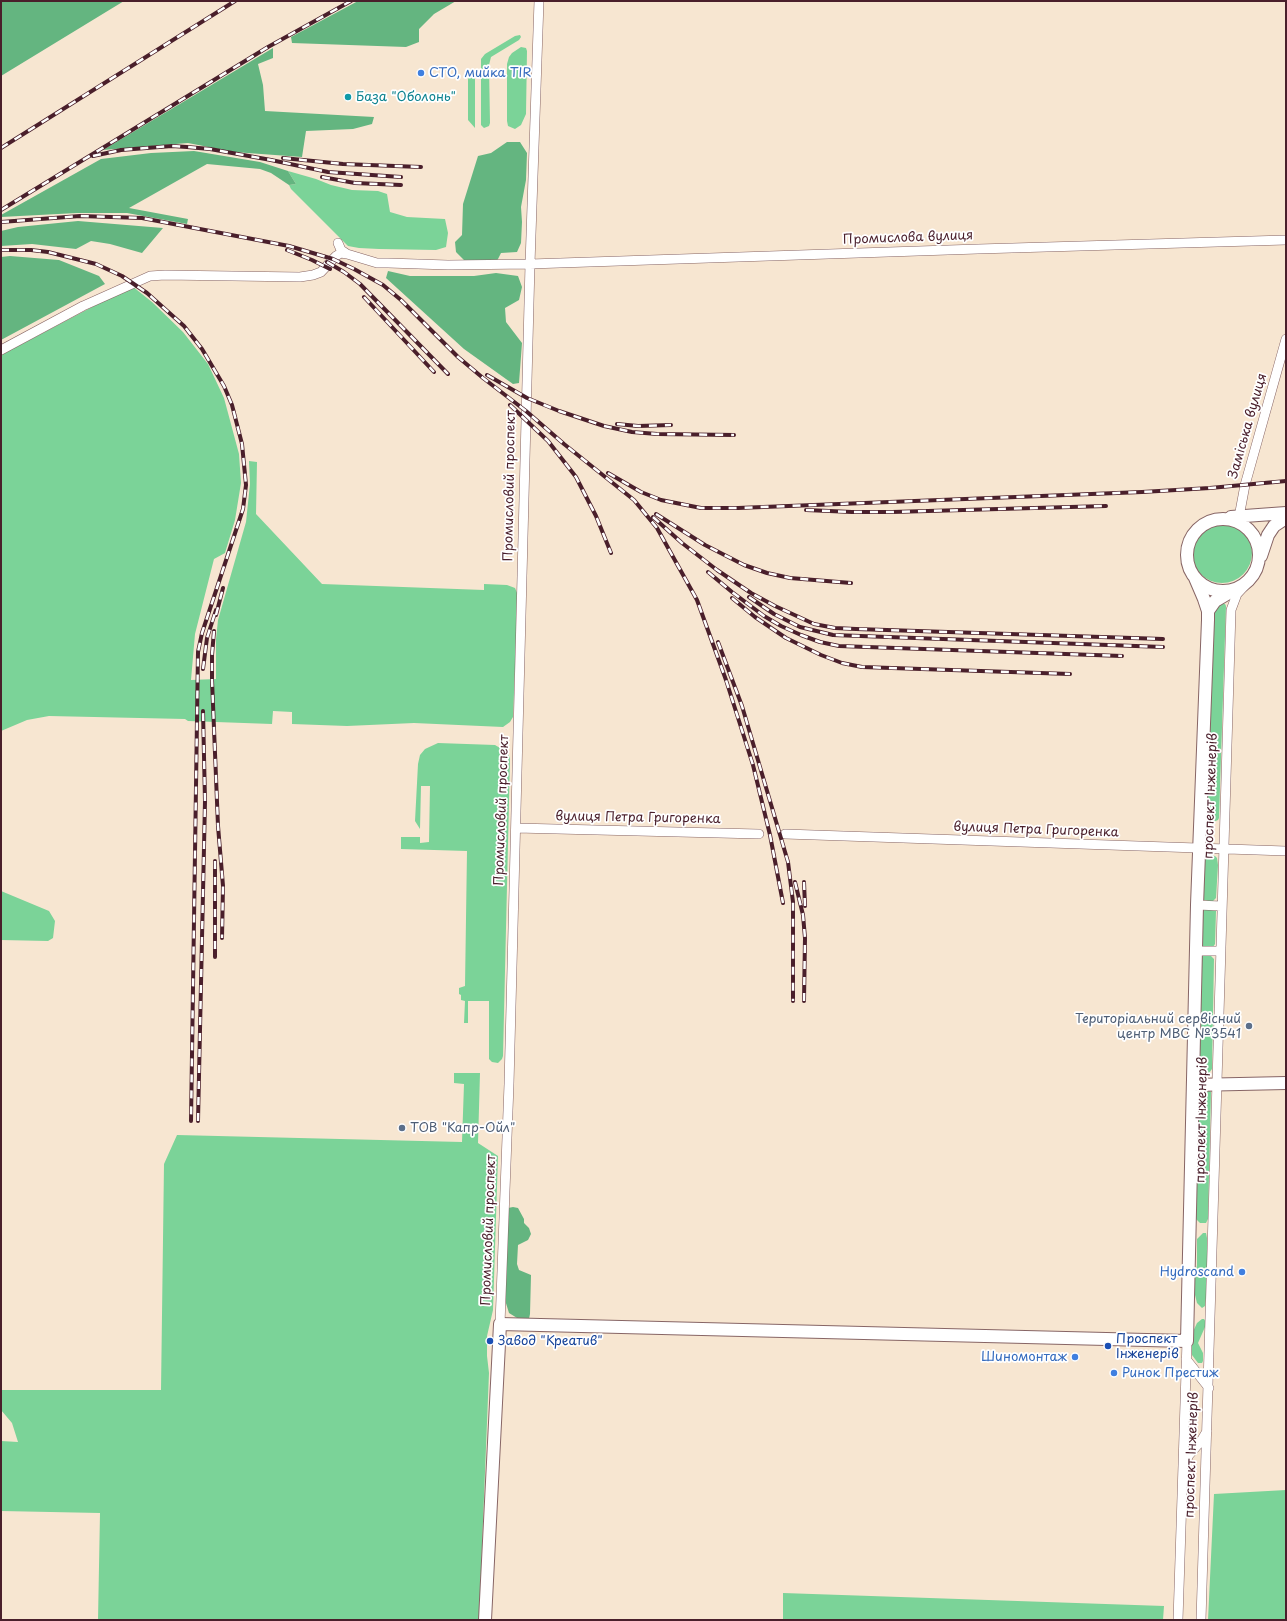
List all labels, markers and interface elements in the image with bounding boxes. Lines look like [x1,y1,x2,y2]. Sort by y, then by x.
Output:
place label: СТО, мийка TIR [429,65,532,81]
marker: СТО, мийка TIR [416,68,426,78]
place label: База "Оболонь" [356,89,456,105]
marker: База "Оболонь" [343,92,353,102]
street label: Промислова вулиця [843,228,973,248]
street label: Заміська вулиця [1226,372,1270,480]
street label: Промисловий проспект [501,410,519,562]
street label: проспект Інженерів [1201,733,1221,859]
street label: Промисловий проспект [492,734,512,886]
street label: вулиця Петра Григоренка [555,809,721,827]
street label: вулиця Петра Григоренка [953,819,1119,841]
place label: Територіальний сервісний центр МВС №3541 [1075,1011,1241,1042]
marker: Територіальний сервісний центр МВС №3541 [1244,1021,1254,1031]
street label: проспект Інженерів [1193,1057,1211,1183]
place label: ТОВ "Капр-Ойл" [410,1120,515,1136]
marker: ТОВ "Капр-Ойл" [397,1123,407,1133]
street label: Промисловий проспект [479,1154,499,1306]
place label: Hydroscand [1160,1264,1234,1280]
marker: Hydroscand [1237,1267,1247,1277]
place label: Проспект Інженерів [1116,1331,1179,1362]
place label: Завод "Креатив" [498,1333,603,1349]
marker: Завод "Креатив" [485,1336,495,1346]
marker: Проспект Інженерів [1103,1341,1113,1351]
place label: Шиномонтаж [981,1349,1067,1365]
marker: Шиномонтаж [1070,1352,1080,1362]
place label: Ринок Престиж [1122,1365,1218,1381]
marker: Ринок Престиж [1109,1368,1119,1378]
street label: проспект Інженерів [1182,1392,1202,1518]

